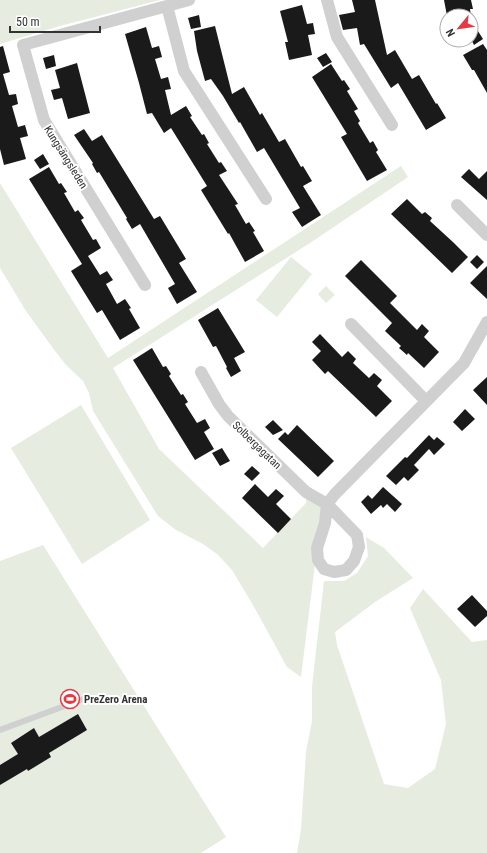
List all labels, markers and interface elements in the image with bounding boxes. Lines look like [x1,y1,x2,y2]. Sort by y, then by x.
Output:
scale bar [10,8,100,34]
north arrow [439,8,479,48]
text: 50 m [16,15,40,29]
text: N [443,26,458,39]
street label: Kungsängsleden [41,123,90,191]
street label: Solbergagatan [230,419,284,472]
sports icon: PreZero Arena [59,688,81,710]
place label: PreZero Arena [84,693,147,706]

